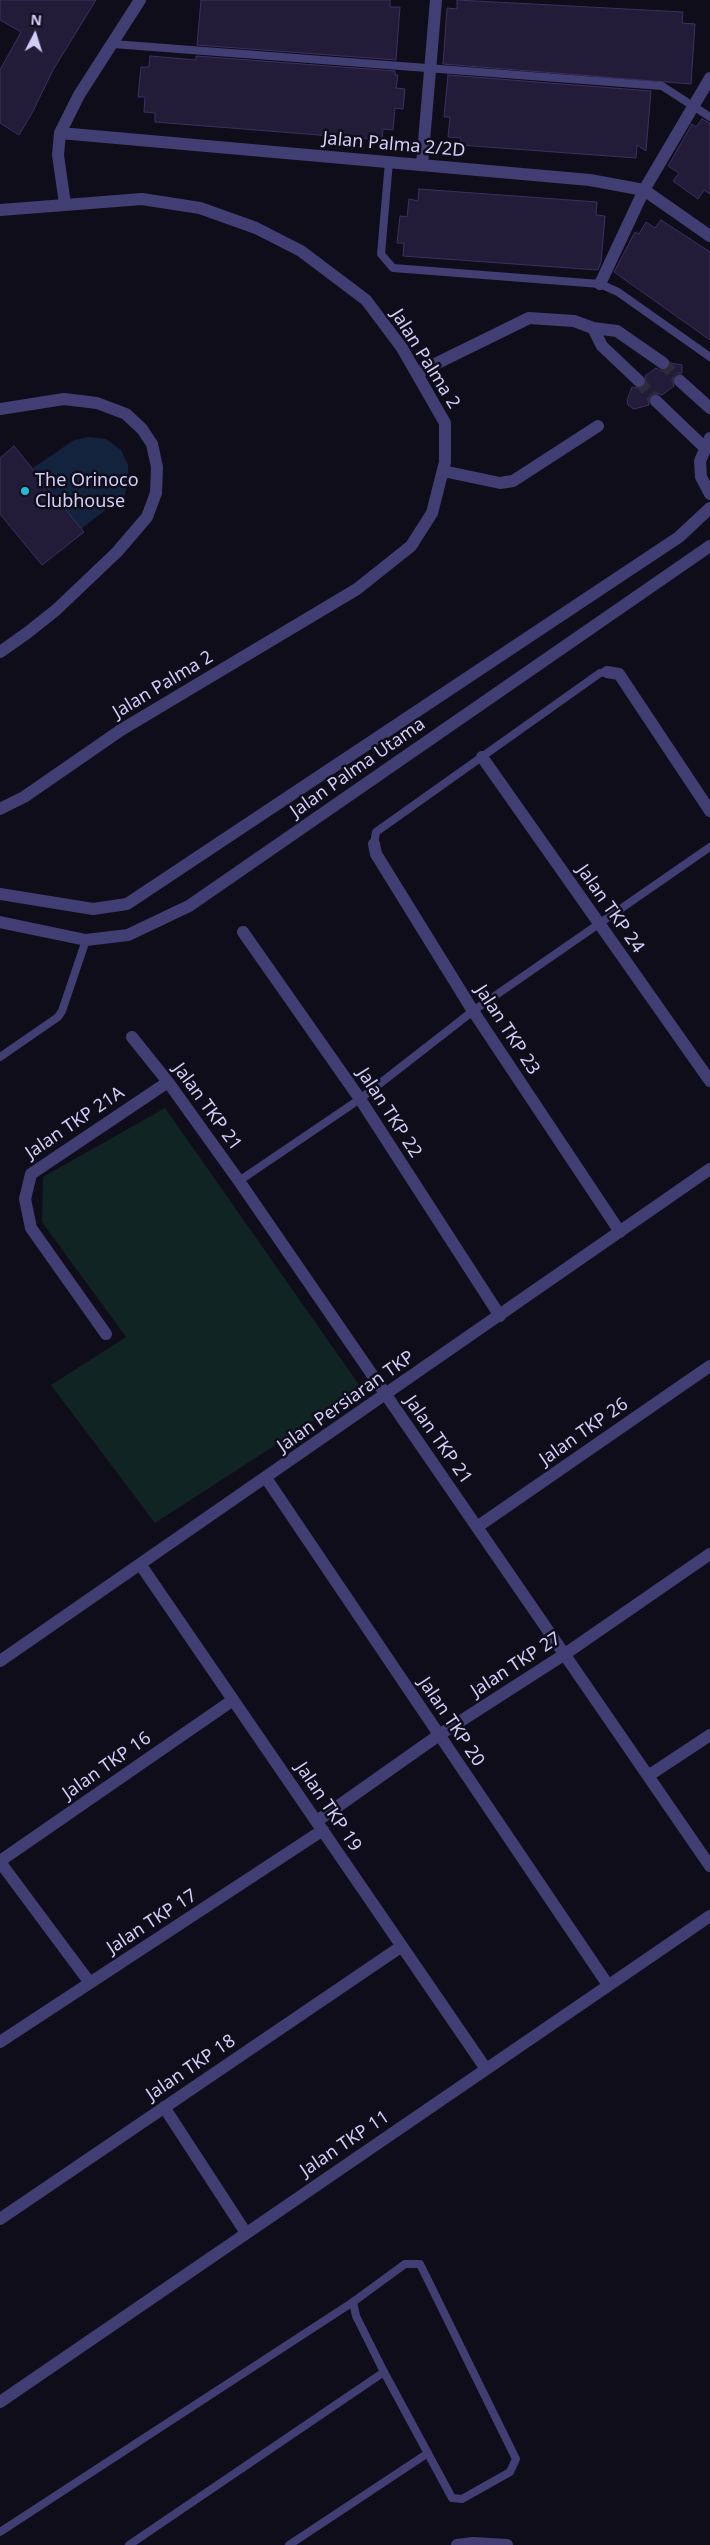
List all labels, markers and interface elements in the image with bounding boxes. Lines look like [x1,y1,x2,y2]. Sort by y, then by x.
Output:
north arrow [10,10,60,60]
text: N [30,10,43,30]
street label: Jalan Palma 2/2D [322,128,466,162]
street label: Jalan Palma 2 [386,305,464,413]
place label: The Orinoco Clubhouse [35,470,139,512]
marker: The Orinoco Clubhouse [19,485,31,497]
street label: Jalan Palma 2 [109,647,217,723]
street label: Jalan Palma Utama [286,713,430,823]
street label: Jalan TKP 24 [572,861,648,957]
street label: Jalan TKP 23 [470,981,544,1079]
street label: Jalan TKP 21 [168,1059,246,1155]
street label: Jalan TKP 22 [352,1064,426,1162]
street label: Jalan TKP 21A [22,1082,128,1164]
street label: Jalan Persiaran TKP [273,1347,419,1457]
street label: Jalan TKP 21 [400,1392,476,1488]
street label: Jalan TKP 26 [536,1394,632,1470]
street label: Jalan TKP 27 [467,1628,565,1702]
street label: Jalan TKP 20 [413,1673,489,1771]
street label: Jalan TKP 16 [59,1728,155,1804]
street label: Jalan TKP 19 [290,1758,366,1856]
street label: Jalan TKP 17 [103,1885,201,1959]
street label: Jalan TKP 18 [142,2030,240,2106]
street label: Jalan TKP 11 [296,2106,394,2182]

